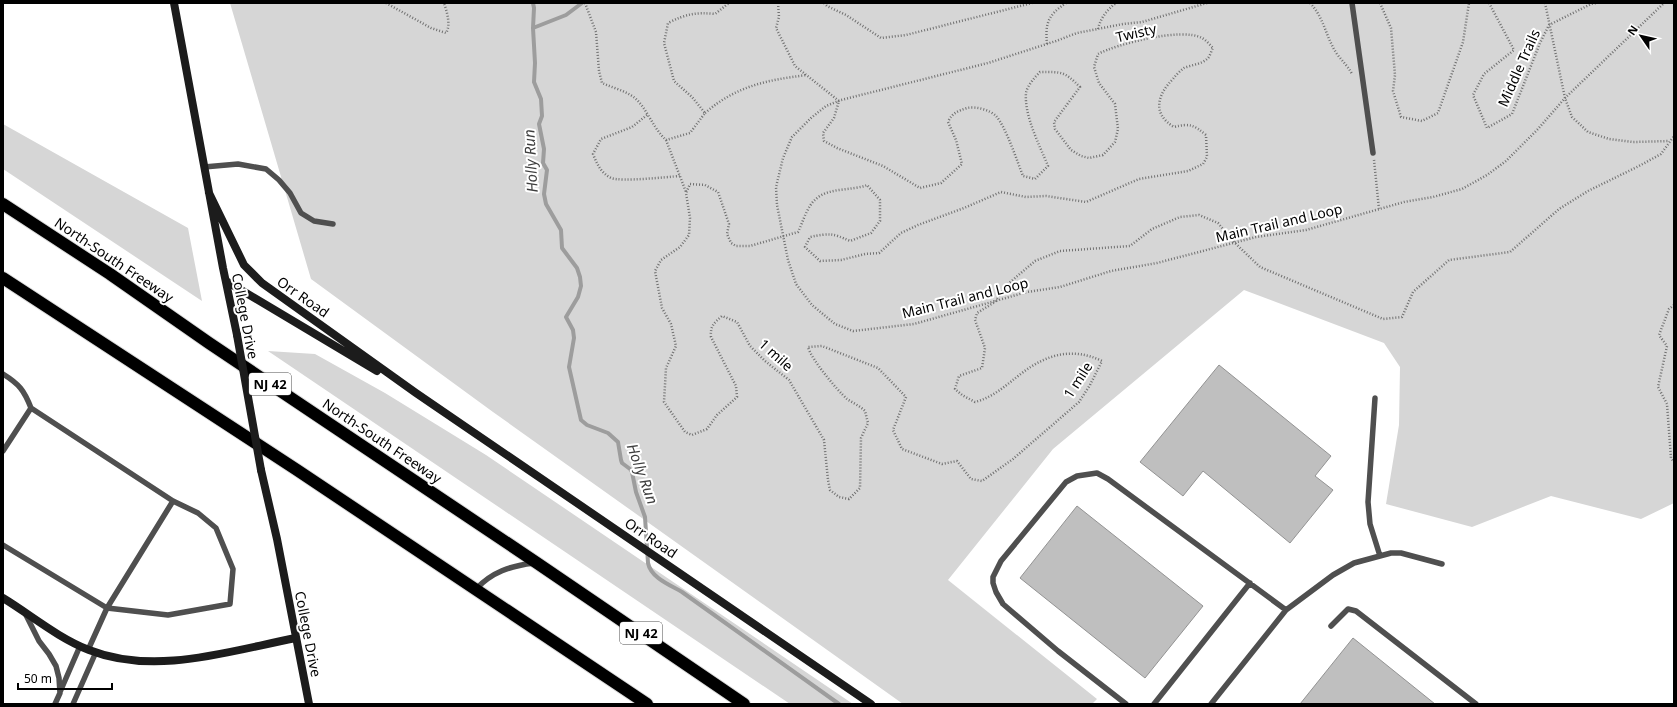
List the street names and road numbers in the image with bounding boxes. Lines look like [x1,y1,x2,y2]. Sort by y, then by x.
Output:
street label: Twisty [1114,18,1159,46]
street label: Middle Trails [1493,26,1544,110]
street label: Main Trail and Loop [1214,199,1344,246]
street label: North-South Freeway [51,213,178,307]
street label: College Drive [228,271,263,361]
street label: Orr Road [273,272,333,322]
street label: Main Trail and Loop [900,273,1030,322]
street label: 1 mile [755,334,798,375]
street label: 1 mile [1059,358,1096,402]
road number: NJ 42 [249,373,291,395]
street label: North-South Freeway [319,394,446,488]
street label: Orr Road [621,513,681,562]
street label: College Drive [291,589,326,679]
road number: NJ 42 [620,622,662,644]

